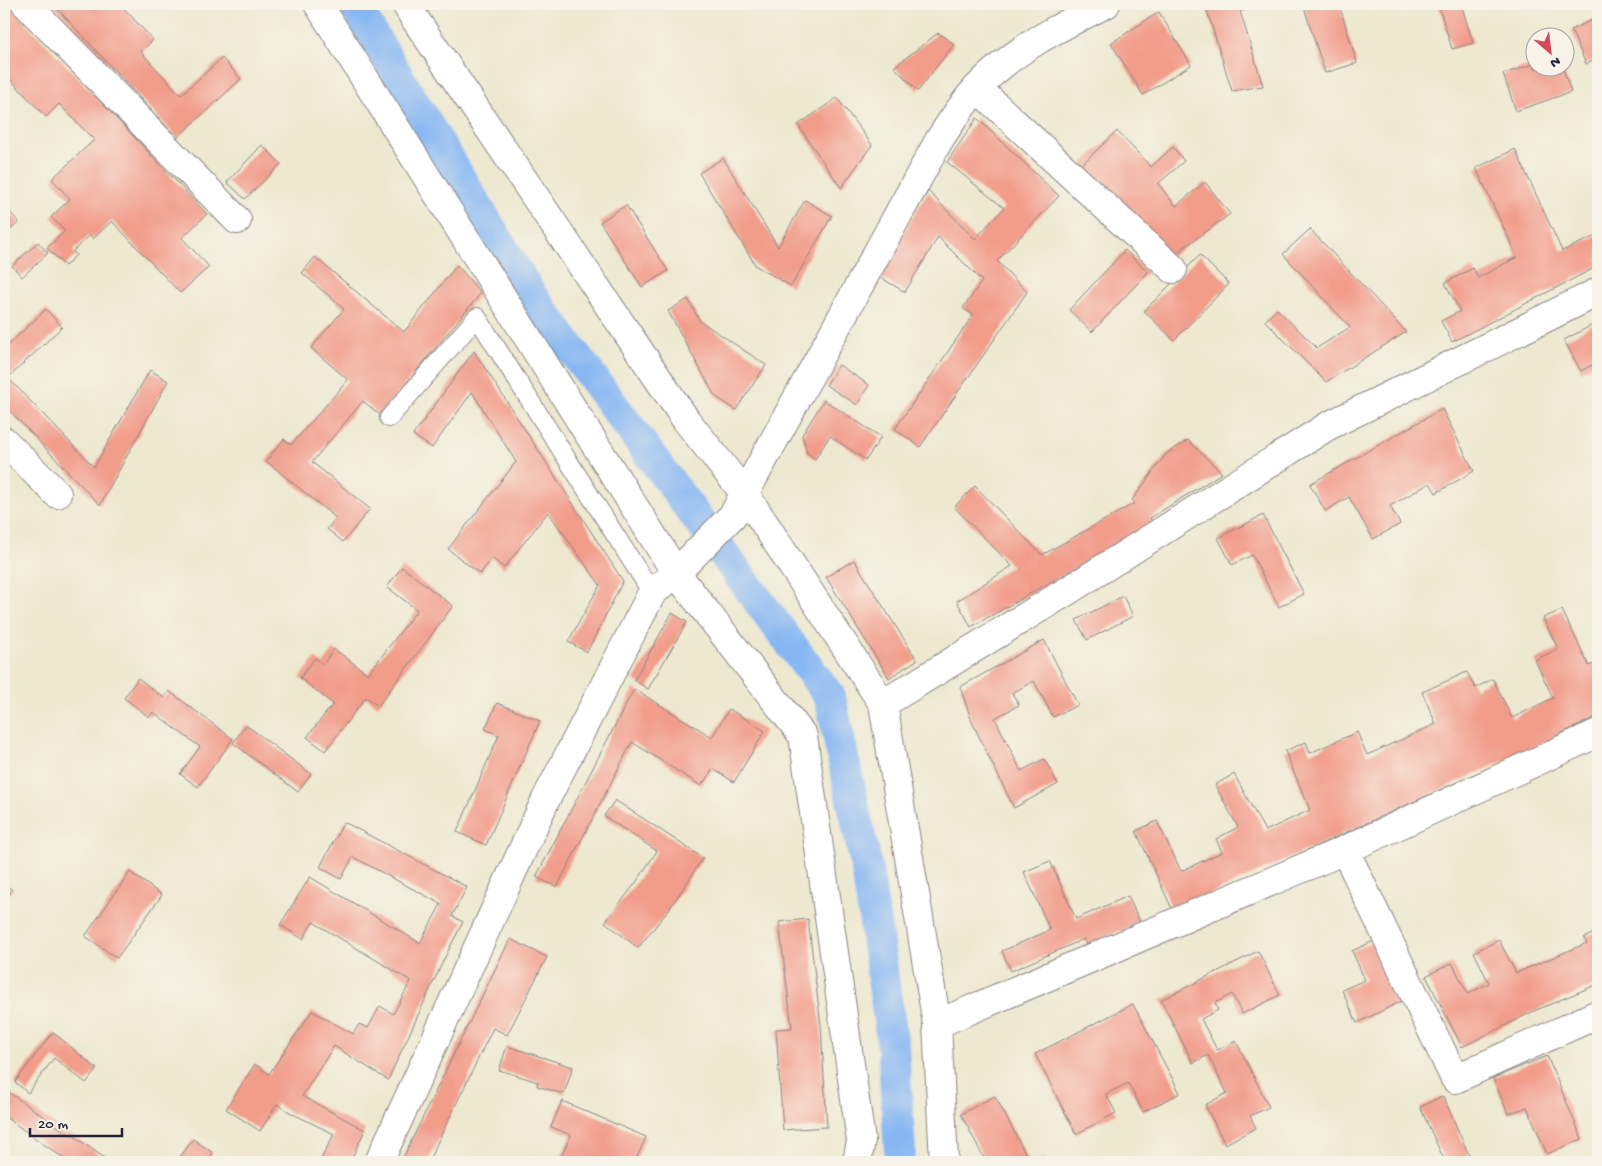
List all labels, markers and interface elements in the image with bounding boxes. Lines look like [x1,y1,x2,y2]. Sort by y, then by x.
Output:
north arrow [1524,28,1574,78]
text: N [1547,52,1563,71]
scale bar [30,1106,122,1138]
text: 20 m [38,1116,68,1134]

